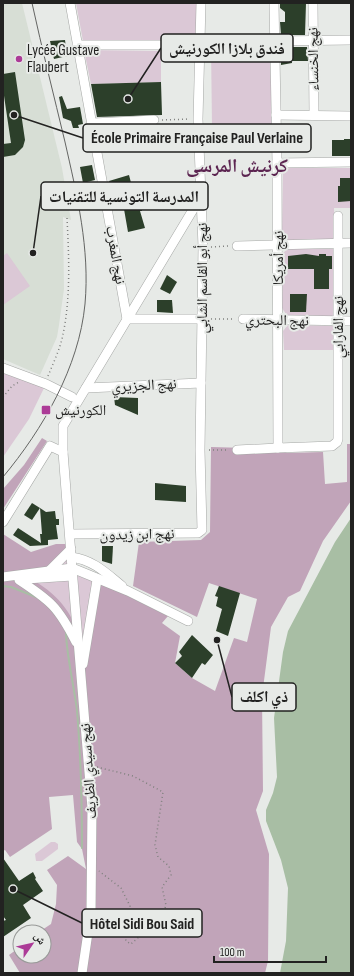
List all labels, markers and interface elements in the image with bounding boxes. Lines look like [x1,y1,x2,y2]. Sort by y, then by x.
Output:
street label: نهج الخنساء [303,27,324,91]
callout: فندق بلازا الكورنيش [161,34,293,62]
text: فندق بلازا الكورنيش [169,40,285,59]
place label: Lycée Gustave Flaubert [27,41,99,77]
marker: Lycée Gustave Flaubert [14,54,24,64]
callout: École Primaire Française Paul Verlaine [83,124,311,152]
text: École Primaire Française Paul Verlaine [91,129,303,148]
district label: كرنيش المرسى [186,155,289,178]
callout: المدرسة التونسية للتقنيات [41,182,208,210]
text: المدرسة التونسية للتقنيات [49,188,199,207]
street label: نهج أبو القاسم الشابي [193,223,214,333]
street label: نهج المغرب [101,224,130,286]
street label: نهج أمريكا [269,231,288,285]
street label: نهج الفارابي [329,296,350,358]
street label: نهج البحتري [245,310,309,332]
street label: نهج الجزيري [111,374,177,399]
place label: الكورنيش [55,401,106,420]
marker: الكورنيش [40,404,52,416]
street label: نهج ابن زيدون [99,524,175,545]
callout: ذي اكلف [232,683,296,711]
text: ذي اكلف [240,688,288,709]
street label: نهج سيدي الظريف [76,722,103,819]
callout: Hôtel Sidi Bou Said [82,909,202,937]
text: Hôtel Sidi Bou Said [90,915,194,934]
north arrow [12,924,52,964]
text: ش [30,930,49,948]
scale bar [214,938,326,964]
text: 100 m [220,945,245,960]

